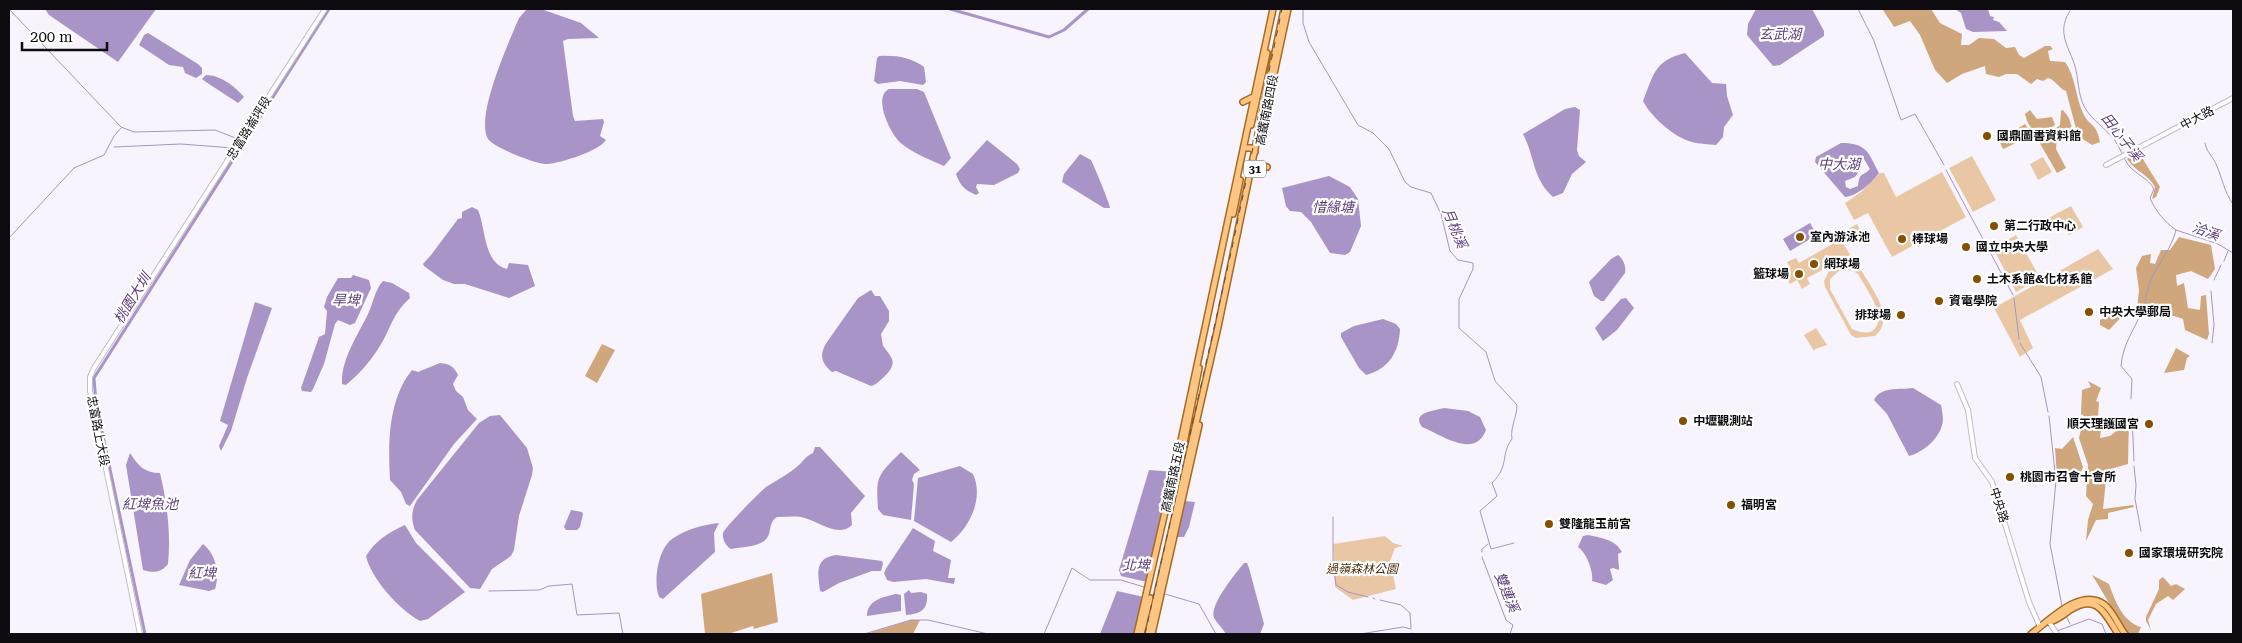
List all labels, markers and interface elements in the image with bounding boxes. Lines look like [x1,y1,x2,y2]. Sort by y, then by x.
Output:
scale bar [22,20,108,52]
water label: 玄武湖 [1759,26,1803,42]
text: 200 m [30,28,73,46]
street label: 高鐵南路四段 [1253,73,1281,147]
street label: 忠富路崙坪段 [224,94,274,162]
street label: 中大路 [2178,103,2216,133]
water label: 田心子溪 [2098,110,2147,166]
place label: 國鼎圖書資料館 [1997,129,2081,143]
marker: 國鼎圖書資料館 [1981,130,1993,142]
water label: 中大湖 [1818,156,1862,172]
road number: 31 [1244,160,1266,178]
water label: 惜緣塘 [1312,199,1356,215]
water label: 月桃溪 [1440,206,1471,252]
place label: 第二行政中心 [2004,219,2076,233]
water label: 洽溪 [2190,219,2224,244]
marker: 第二行政中心 [1988,220,2000,232]
place label: 室內游泳池 [1810,230,1870,244]
marker: 室內游泳池 [1794,231,1806,243]
place label: 棒球場 [1912,232,1948,246]
marker: 棒球場 [1896,233,1908,245]
place label: 國立中央大學 [1976,240,2048,254]
marker: 國立中央大學 [1960,241,1972,253]
place label: 網球場 [1824,257,1860,271]
marker: 網球場 [1808,258,1820,270]
place label: 籃球場 [1753,267,1789,281]
water label: 桃園大圳 [110,268,155,326]
marker: 籃球場 [1793,268,1805,280]
place label: 土木系館&化材系館 [1987,272,2092,286]
marker: 土木系館&化材系館 [1971,273,1983,285]
water label: 旱埤 [332,292,362,308]
place label: 資電學院 [1949,294,1997,308]
marker: 資電學院 [1933,295,1945,307]
place label: 中央大學郵局 [2099,305,2171,319]
marker: 中央大學郵局 [2083,306,2095,318]
place label: 排球場 [1855,308,1891,322]
marker: 排球場 [1895,309,1907,321]
street label: 忠富路上大段 [84,394,112,468]
place label: 中壢觀測站 [1693,414,1753,428]
marker: 中壢觀測站 [1677,415,1689,427]
place label: 順天理護國宮 [2067,417,2139,431]
marker: 順天理護國宮 [2143,418,2155,430]
street label: 高鐵南路五段 [1159,440,1187,514]
place label: 桃園市召會十會所 [2020,470,2116,484]
marker: 桃園市召會十會所 [2004,471,2016,483]
street label: 中央路 [1987,486,2011,524]
water label: 紅埤魚池 [122,496,180,512]
place label: 福明宮 [1741,498,1777,512]
marker: 福明宮 [1725,499,1737,511]
place label: 雙隆龍玉前宮 [1559,517,1631,531]
marker: 雙隆龍玉前宮 [1543,518,1555,530]
place label: 國家環境研究院 [2139,546,2223,560]
marker: 國家環境研究院 [2123,547,2135,559]
water label: 北埤 [1122,557,1152,573]
park label: 過嶺森林公園 [1326,562,1400,576]
water label: 紅埤 [188,565,218,581]
water label: 雙連溪 [1492,570,1523,616]

